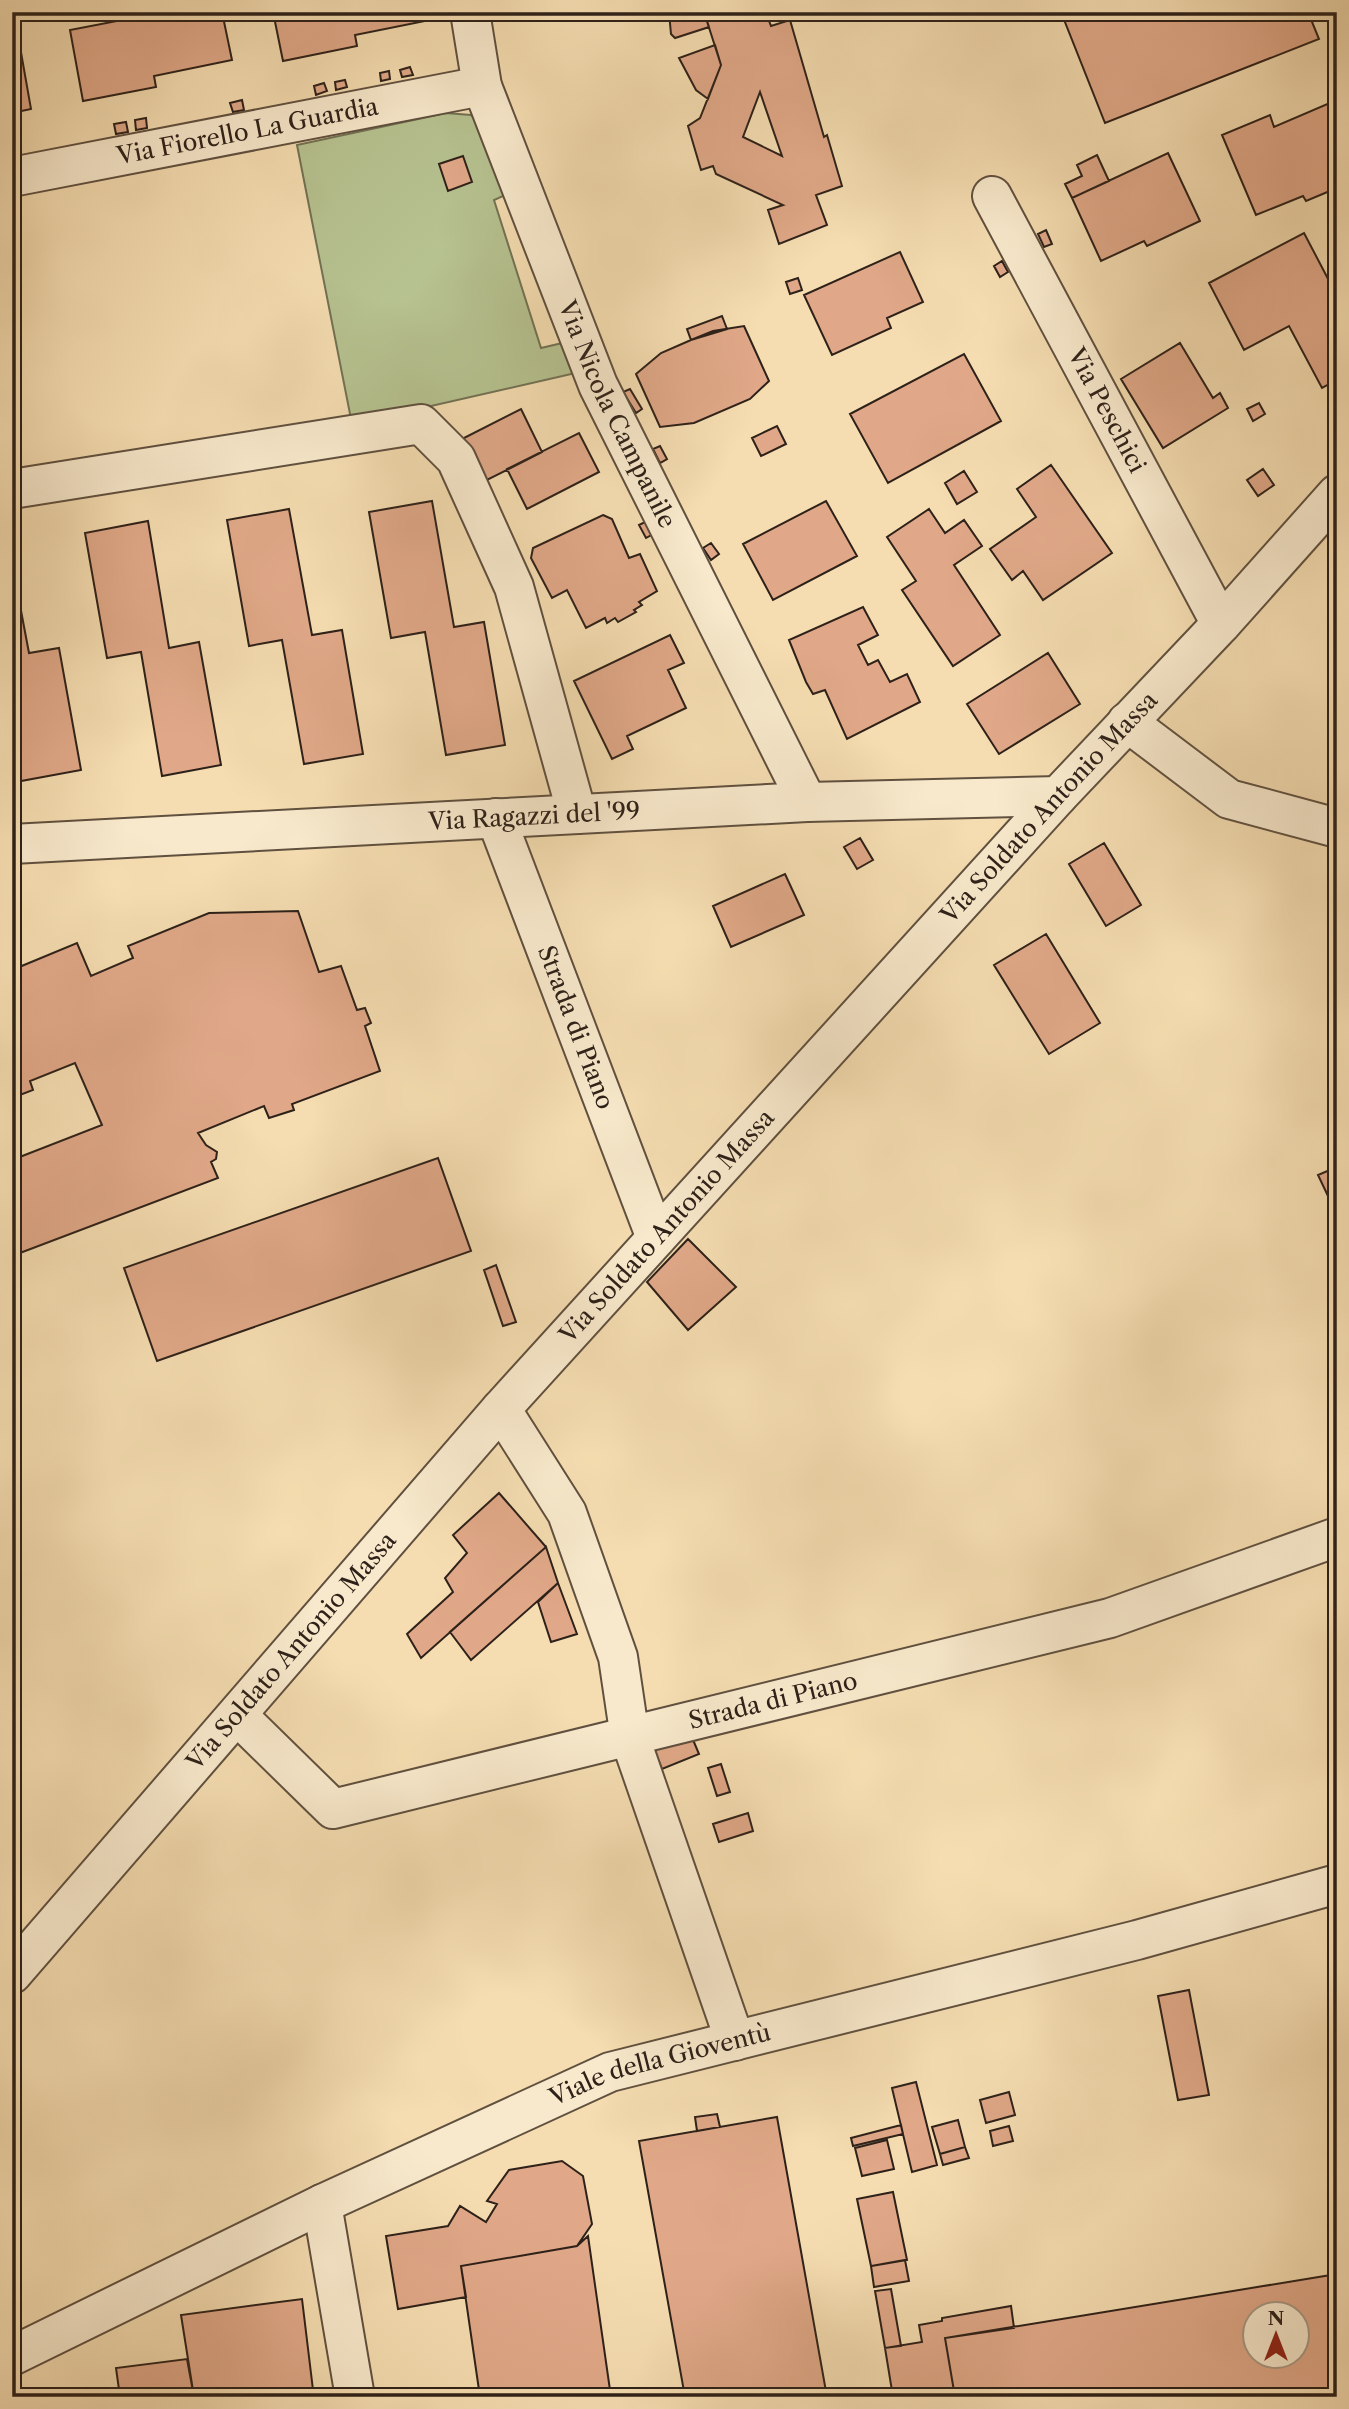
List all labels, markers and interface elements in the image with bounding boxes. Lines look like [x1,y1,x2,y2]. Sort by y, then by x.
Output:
street label: Via Fiorello La Guardia [114,91,381,171]
street label: Via Nicola Campanile [552,295,682,533]
street label: Via Peschici [1061,342,1152,477]
street label: Via Soldato Antonio Massa [934,685,1163,930]
street label: Via Ragazzi del '99 [427,796,641,836]
street label: Strada di Piano [532,941,621,1113]
street label: Via Soldato Antonio Massa [552,1103,780,1350]
street label: Via Soldato Antonio Massa [180,1526,402,1777]
street label: Strada di Piano [685,1666,860,1735]
street label: Viale della Gioventù [544,2017,774,2112]
north arrow [1240,2300,1310,2370]
text: N [1268,2307,1284,2330]

